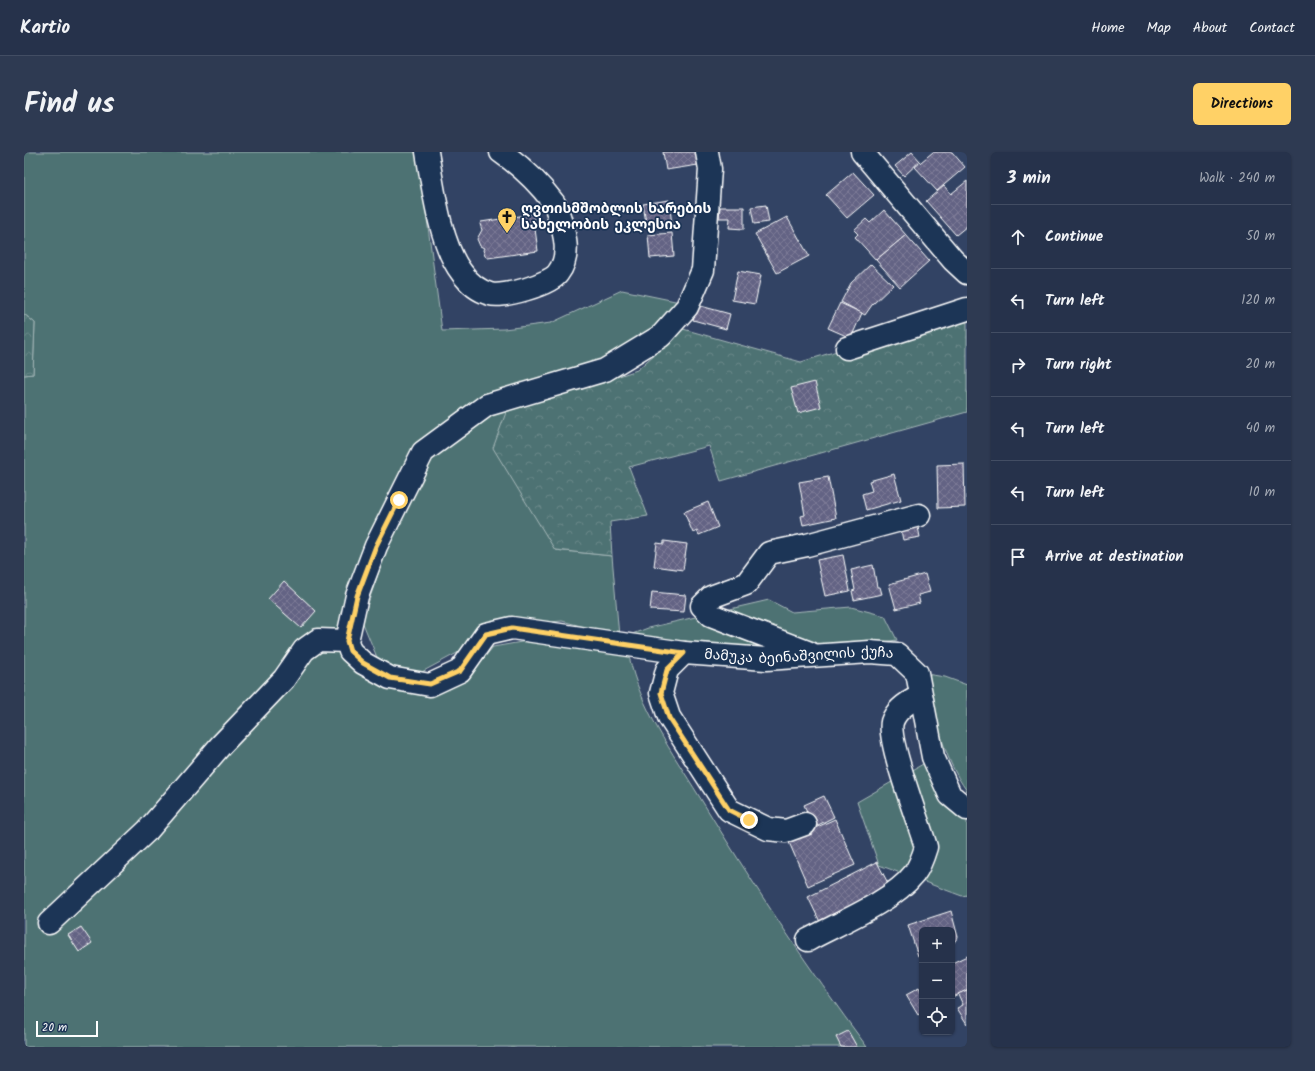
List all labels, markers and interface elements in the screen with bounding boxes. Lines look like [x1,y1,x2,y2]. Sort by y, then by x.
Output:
text: Kartio [20,13,70,43]
text: Home [1091,17,1125,39]
text: Map [1147,17,1171,39]
text: About [1193,17,1227,39]
text: Contact [1249,17,1295,39]
text: Find us [24,82,115,127]
button: Directions [1193,83,1291,125]
text: 3 min [1007,165,1051,192]
text: Walk · 240 m [1199,168,1275,189]
place label: ღვთისმშობლის ხარების სახელობის ეკლესია [521,198,712,236]
church icon: ღვთისმშობლის ხარების სახელობის ეკლესია [496,206,518,234]
text: Continue [1045,225,1103,249]
icon: ahead [1007,226,1029,248]
text: 50 m [1246,226,1275,247]
text: Turn left [1045,289,1105,313]
icon: left [1007,290,1029,312]
text: 120 m [1241,290,1275,311]
text: Turn right [1045,353,1112,377]
icon: right [1007,354,1029,376]
text: 20 m [1245,354,1275,375]
text: Turn left [1045,417,1105,441]
icon: left [1007,418,1029,440]
text: 40 m [1246,418,1275,439]
text: Turn left [1045,481,1105,505]
icon: left [1007,482,1029,504]
text: 10 m [1249,482,1275,503]
route start [390,491,408,509]
text: Arrive at destination [1045,545,1184,569]
icon: arrive [1007,546,1029,568]
street label: მამუკა ბეინაშვილის ქუჩა [703,641,894,670]
route end [740,811,758,829]
map controls [919,927,955,1035]
button: + [919,927,955,963]
button: − [919,963,955,999]
button: locate [919,999,955,1035]
scale bar [36,1019,98,1038]
text: 20 m [42,1019,67,1037]

